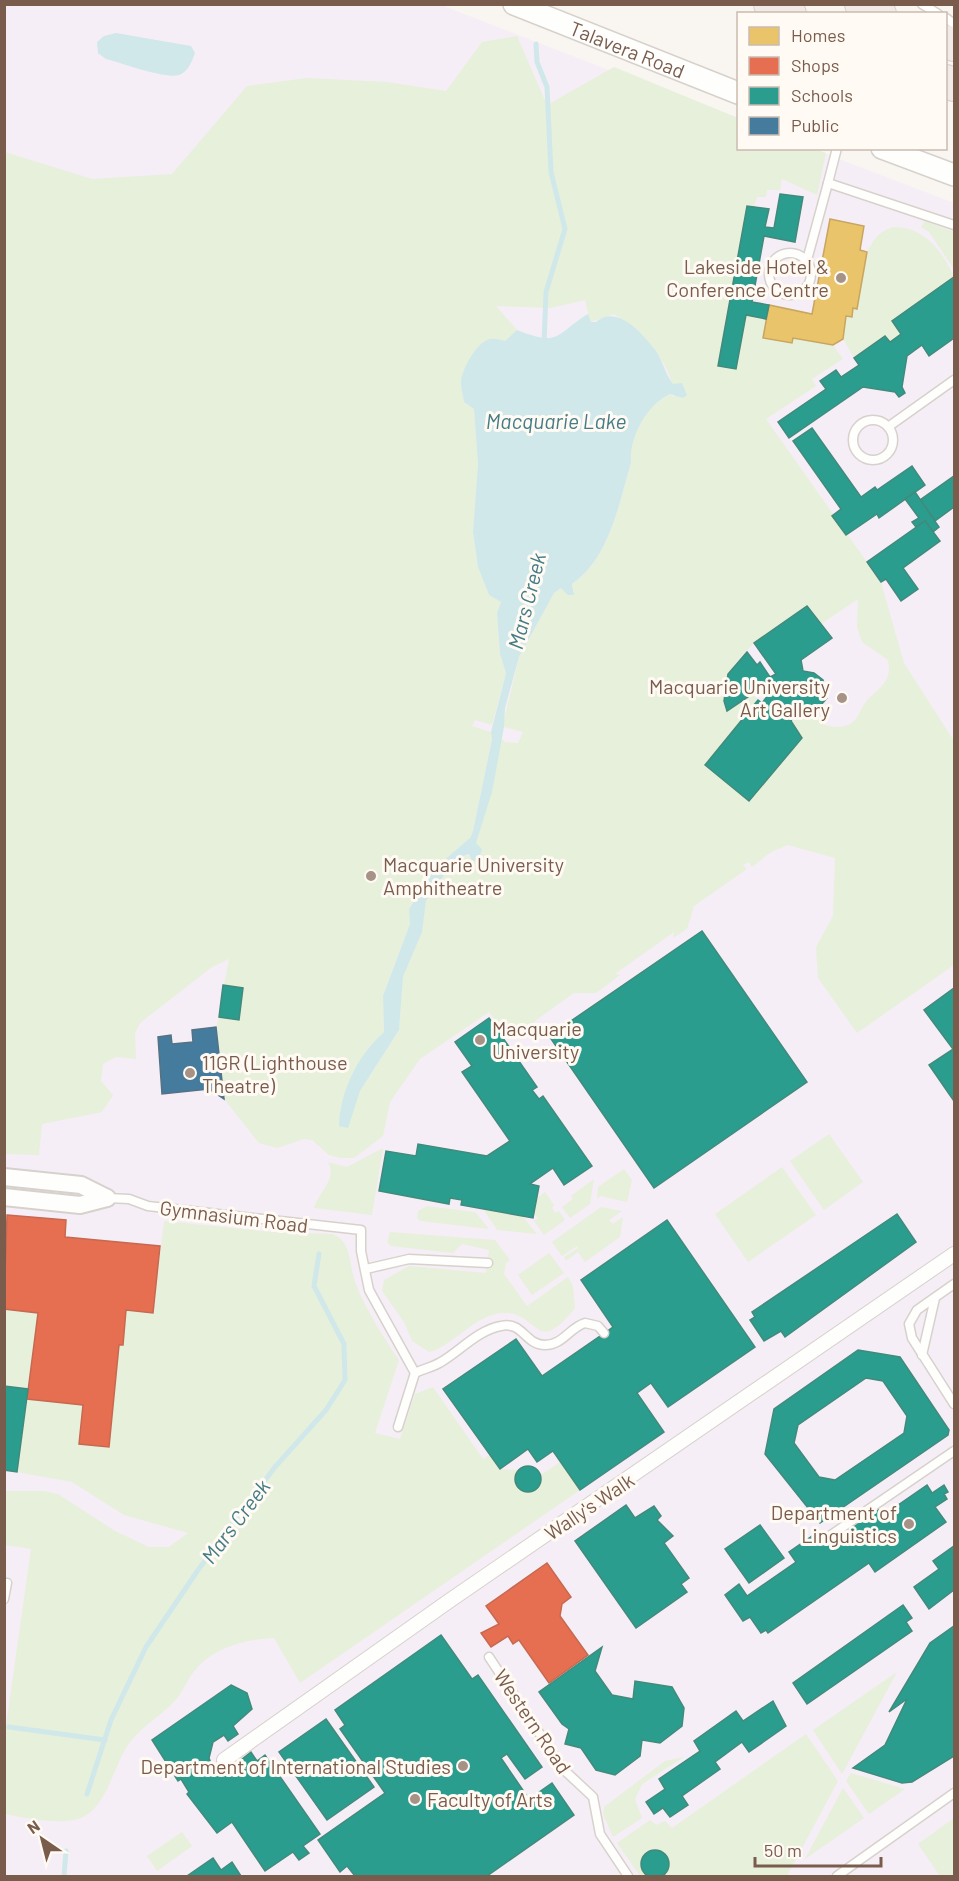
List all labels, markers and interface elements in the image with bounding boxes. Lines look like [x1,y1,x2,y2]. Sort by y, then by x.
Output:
legend [737,12,947,150]
street label: Talavera Road [566,15,688,83]
text: Homes [791,24,845,46]
text: Shops [791,54,840,76]
text: Schools [791,84,853,106]
text: Public [791,114,839,136]
place label: Lakeside Hotel & Conference Centre [666,254,829,301]
marker: Lakeside Hotel & Conference Centre [834,271,848,285]
water label: Macquarie Lake [486,408,626,433]
water label: Mars Creek [502,549,550,652]
place label: Macquarie University Art Gallery [649,674,830,721]
marker: Macquarie University Art Gallery [835,691,849,705]
place label: Macquarie University Amphitheatre [383,852,564,899]
marker: Macquarie University Amphitheatre [364,869,378,883]
place label: Macquarie University [492,1016,582,1063]
marker: Macquarie University [473,1033,487,1047]
place label: 11GR (Lighthouse Theatre) [202,1050,348,1097]
marker: 11GR (Lighthouse Theatre) [183,1066,197,1080]
street label: Gymnasium Road [158,1195,310,1237]
street label: Wally's Walk [540,1467,638,1545]
water label: Mars Creek [195,1474,275,1568]
place label: Department of Linguistics [771,1500,897,1547]
marker: Department of Linguistics [902,1517,916,1531]
street label: Western Road [489,1664,577,1778]
place label: Department of International Studies [140,1754,451,1778]
marker: Department of International Studies [456,1759,470,1773]
place label: Faculty of Arts [427,1787,553,1811]
marker: Faculty of Arts [408,1792,422,1806]
north arrow [12,1809,72,1869]
text: N [23,1815,43,1837]
scale bar [755,1830,881,1868]
text: 50 m [764,1839,802,1861]

